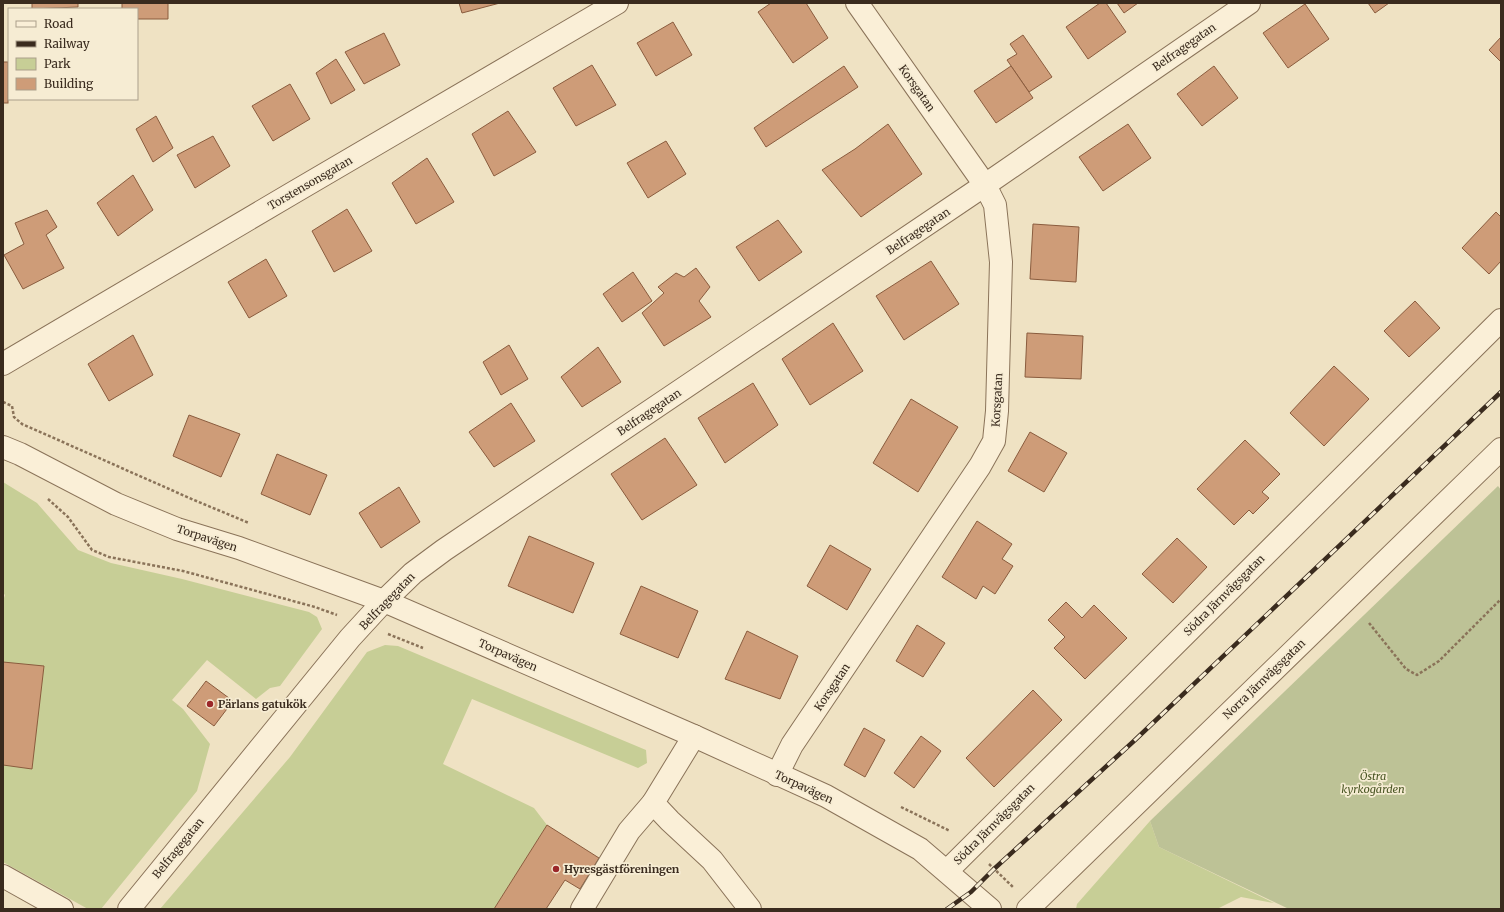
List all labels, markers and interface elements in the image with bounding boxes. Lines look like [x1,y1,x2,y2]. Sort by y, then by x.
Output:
legend [8,8,138,100]
text: Road [44,16,73,31]
street label: Belfragegatan [1150,20,1219,74]
text: Railway [44,36,90,51]
text: Park [44,56,71,71]
street label: Korsgatan [896,62,939,115]
text: Building [44,76,94,91]
street label: Torstensonsgatan [265,153,355,213]
street label: Belfragegatan [883,204,953,258]
street label: Korsgatan [989,372,1005,427]
street label: Belfragegatan [614,385,684,439]
street label: Torpavägen [175,522,240,555]
street label: Södra Järnvägsgatan [1180,551,1268,639]
street label: Belfragegatan [356,569,418,633]
street label: Torpavägen [476,636,540,674]
street label: Norra Järnvägsgatan [1220,636,1309,722]
street label: Korsgatan [811,660,853,713]
place label: Pärlans gatukök [218,697,307,711]
marker: Pärlans gatukök [205,699,215,709]
street label: Torpavägen [773,767,836,807]
park label: Östra kyrkogården [1341,769,1405,796]
street label: Södra Järnvägsgatan [950,780,1038,868]
street label: Belfragegatan [149,814,207,881]
place label: Hyresgästföreningen [564,862,680,876]
marker: Hyresgästföreningen [551,864,561,874]

